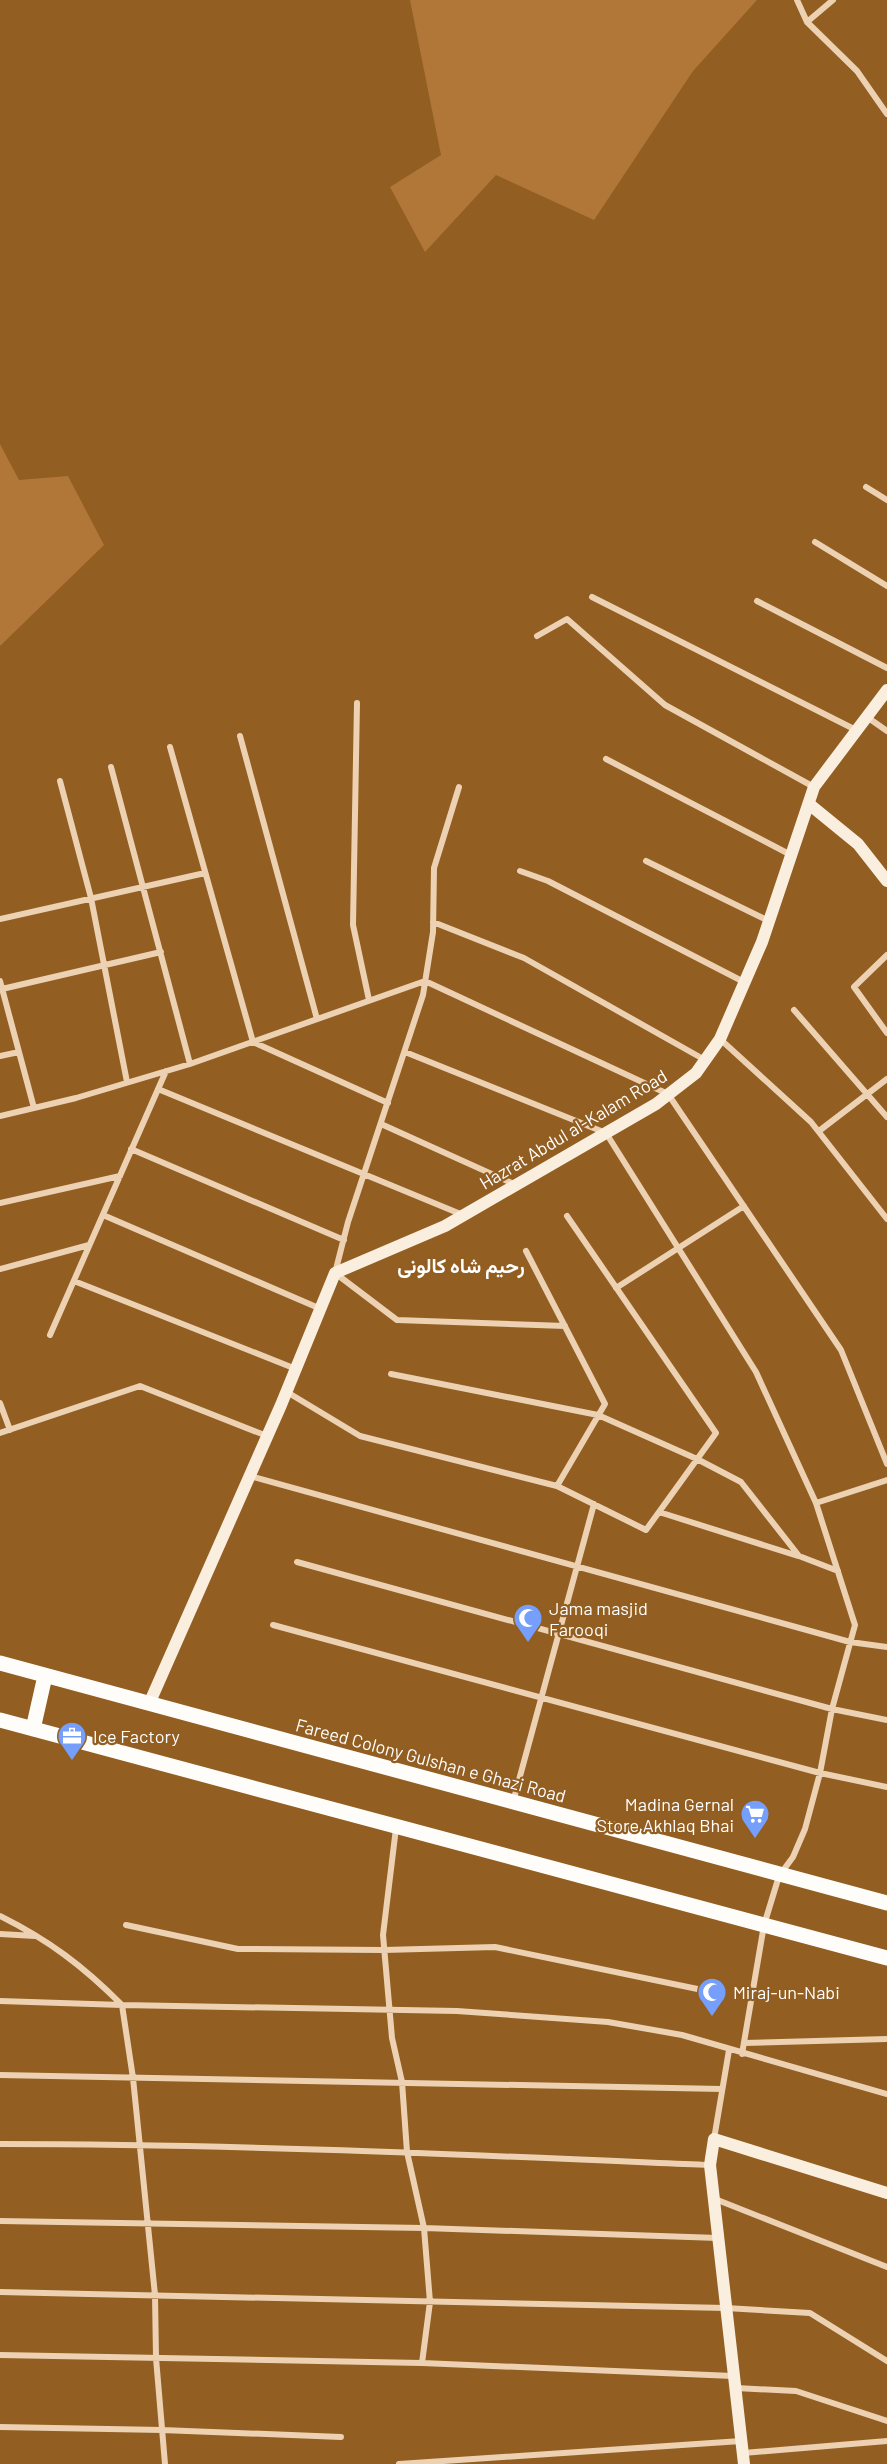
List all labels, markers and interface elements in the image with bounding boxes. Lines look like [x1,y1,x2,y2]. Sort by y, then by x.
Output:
street label: Hazrat Abdul al-Kalam Road [475,1064,671,1194]
district label: رحیم شاہ کالونی [397,1253,525,1279]
place label: Jama masjid Farooqi [549,1597,648,1640]
mosque icon: Jama masjid Farooqi [512,1602,544,1644]
street label: Fareed Colony Gulshan e Ghazi Road [293,1713,569,1807]
office icon: Ice Factory [56,1720,88,1762]
place label: Ice Factory [93,1725,180,1747]
place label: Madina Gernal Store Akhlaq Bhai [596,1793,734,1836]
supermarket icon: Madina Gernal Store Akhlaq Bhai [739,1798,771,1840]
mosque icon: Miraj-un-Nabi [696,1976,728,2018]
place label: Miraj-un-Nabi [733,1981,840,2003]

